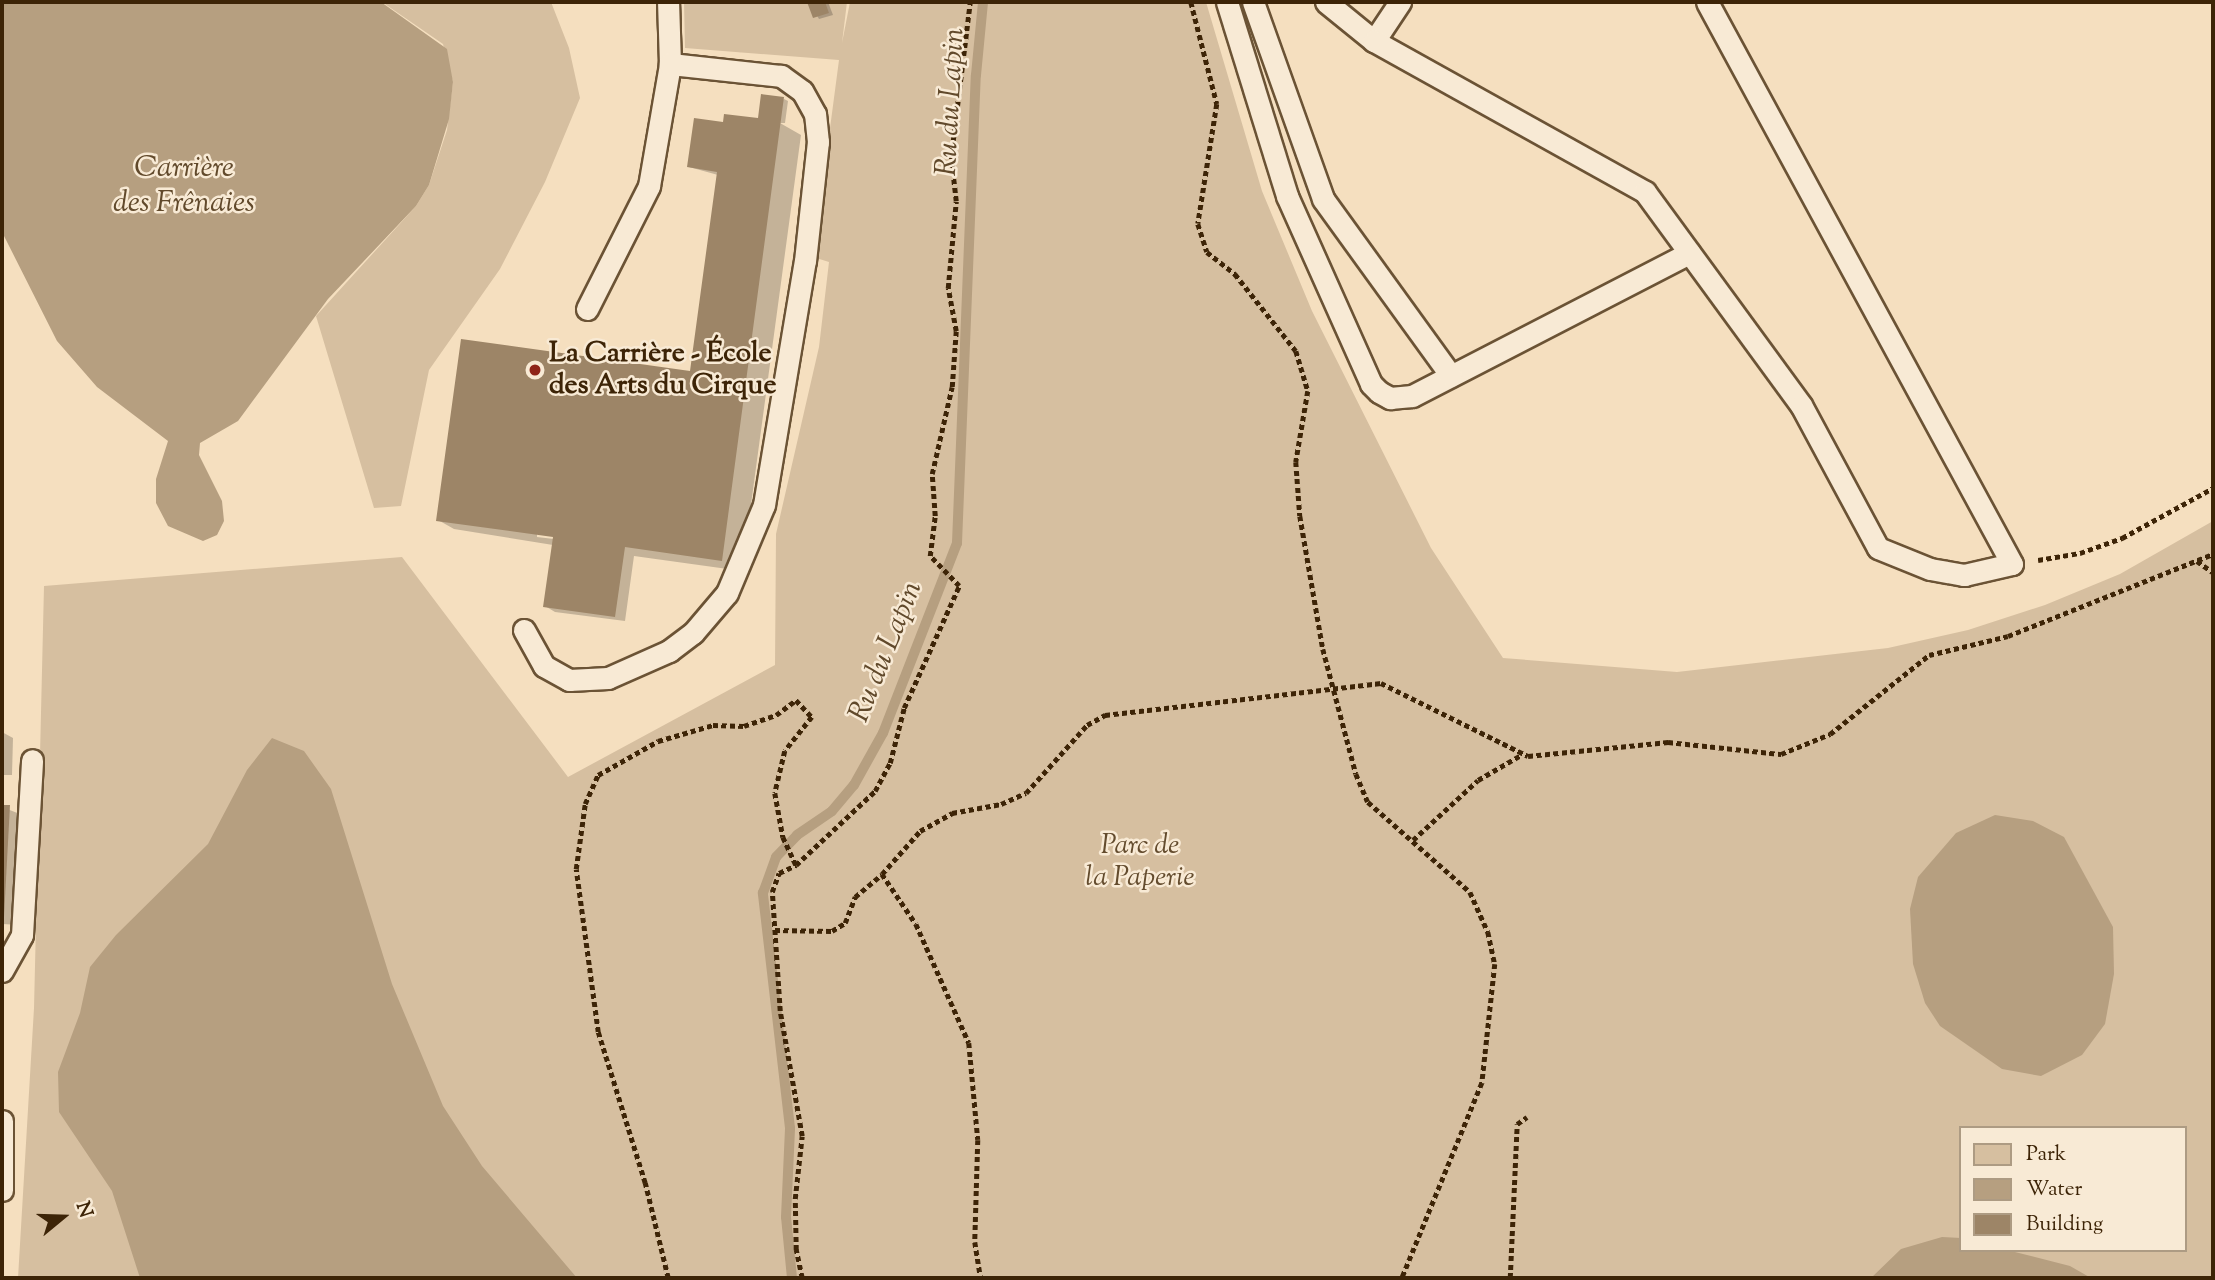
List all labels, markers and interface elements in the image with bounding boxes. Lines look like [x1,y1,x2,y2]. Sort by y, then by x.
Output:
water label: Ru du Lapin [930,27,974,177]
water label: Carrière des Frênaies [113,151,255,222]
place label: La Carrière - École des Arts du Cirque [549,337,776,403]
marker: La Carrière - École des Arts du Cirque [527,362,543,378]
water label: Ru du Lapin [842,576,932,728]
park label: Parc de la Paperie [1086,829,1194,895]
legend [1960,1126,2187,1252]
text: Park [2026,1140,2066,1170]
text: Water [2026,1175,2082,1205]
north arrow [28,1182,98,1252]
text: N [68,1198,99,1222]
text: Building [2026,1210,2103,1240]

